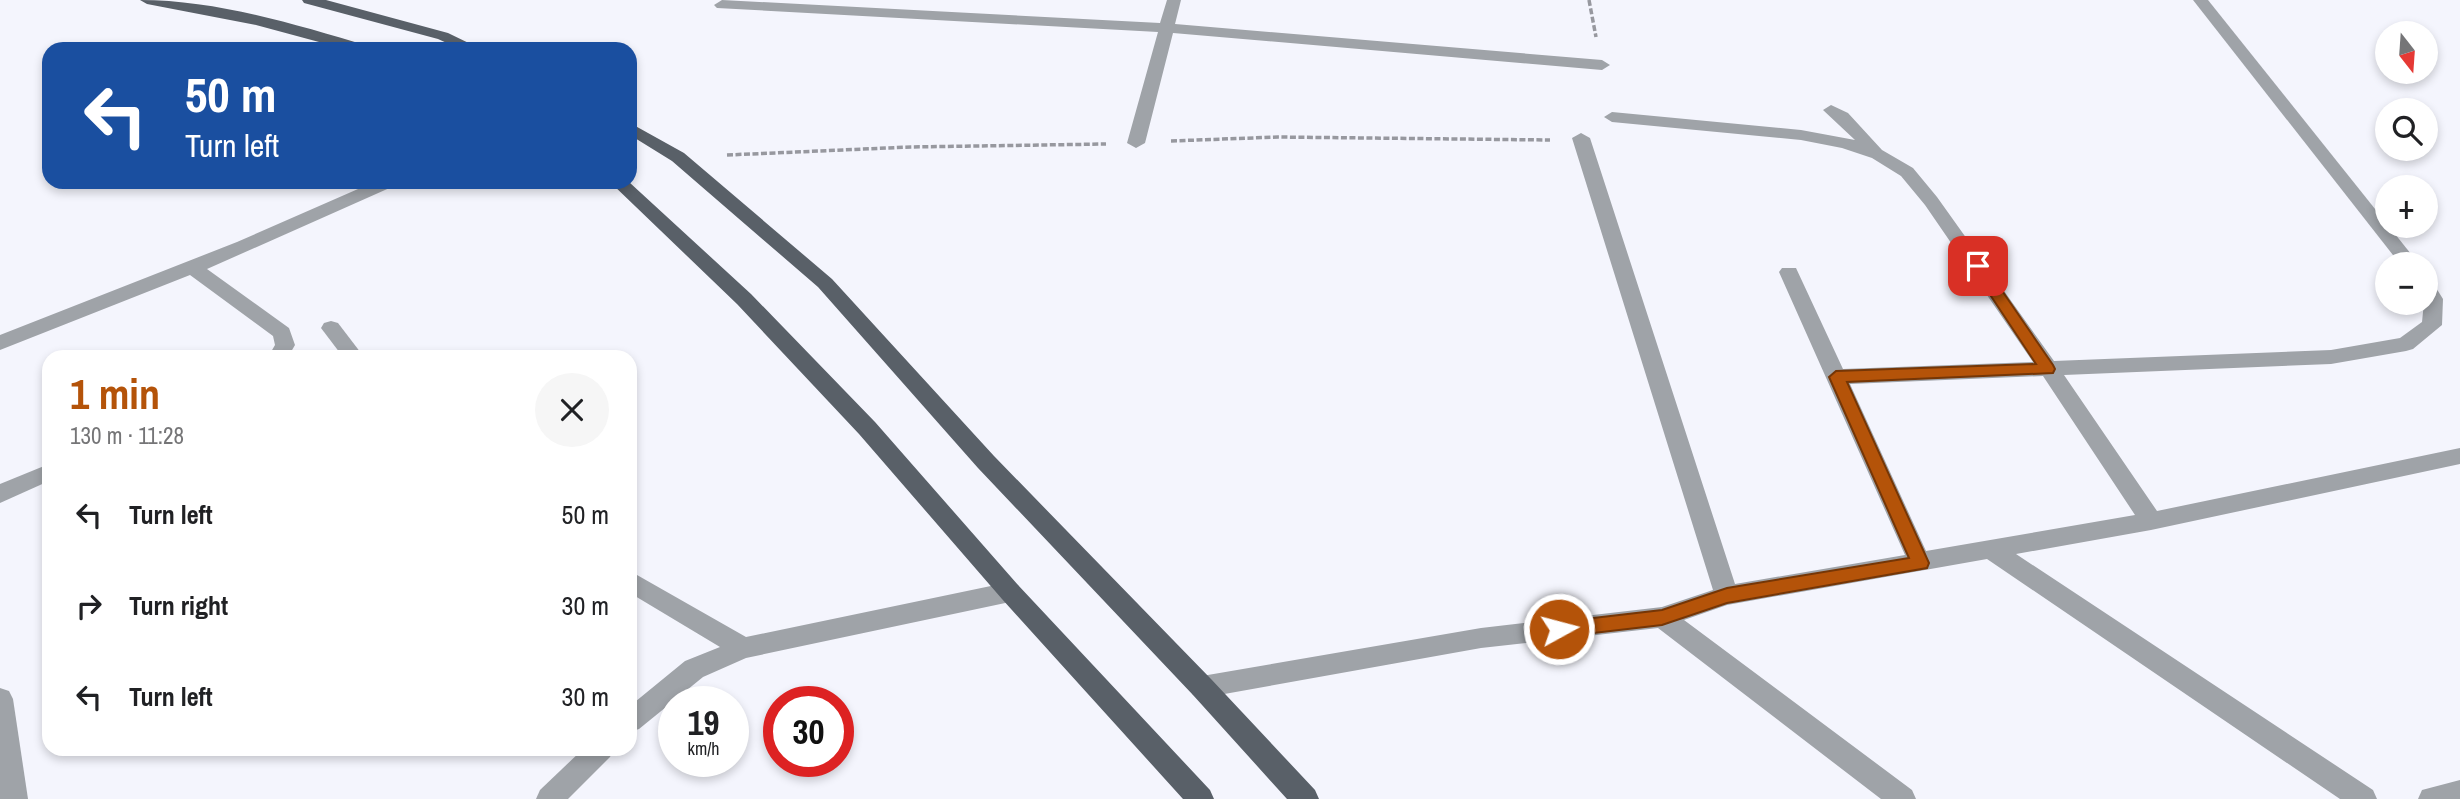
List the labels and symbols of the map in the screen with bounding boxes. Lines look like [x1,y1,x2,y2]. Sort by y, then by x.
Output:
north arrow [2375,21,2438,84]
pin [1948,236,2008,296]
position arrow [1522,592,1596,666]
speed limit sign: 30 [763,686,854,777]

